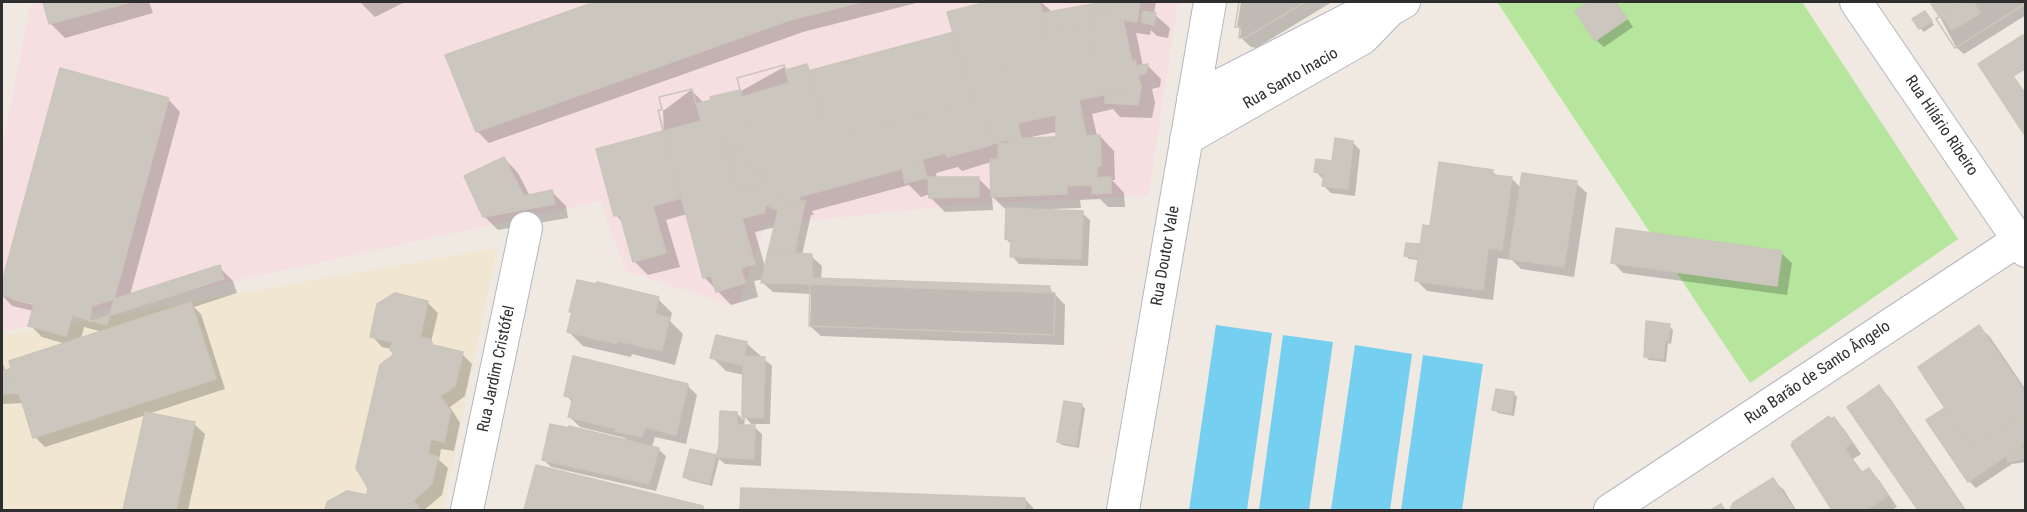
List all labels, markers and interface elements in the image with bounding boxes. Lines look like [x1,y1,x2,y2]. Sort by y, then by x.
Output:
street label: Rua Santo Inacio [1240,44,1342,114]
street label: Rua Hilário Ribeiro [1900,72,1982,180]
street label: Rua Doutor Vale [1148,205,1184,307]
street label: Rua Jardim Cristófel [474,304,520,434]
street label: Rua Barão de Santo Ângelo [1742,317,1894,429]

